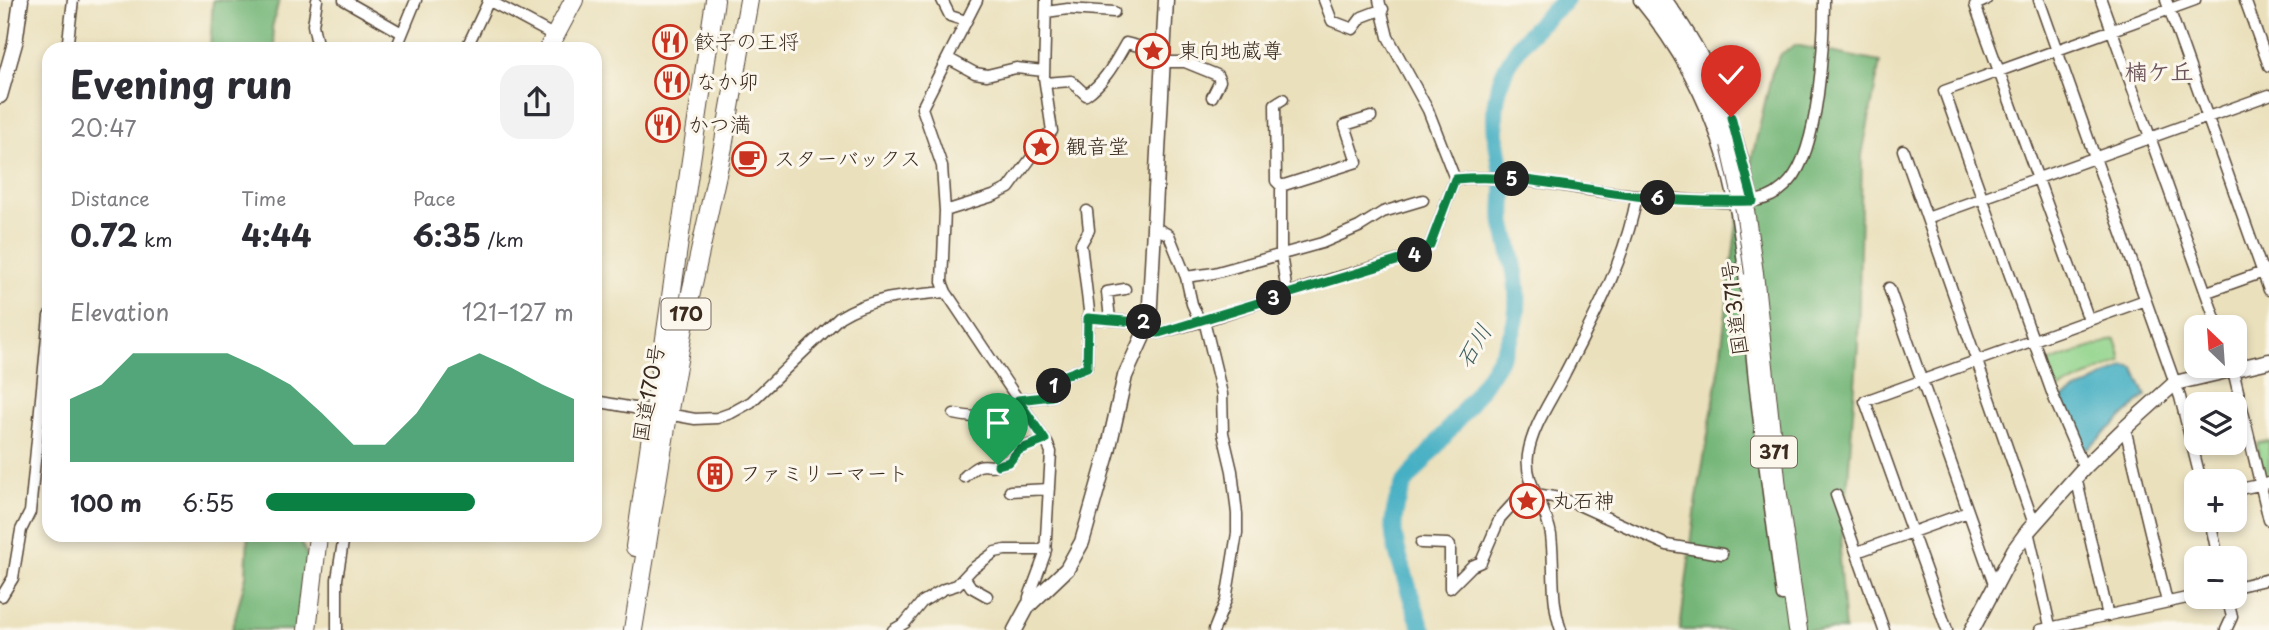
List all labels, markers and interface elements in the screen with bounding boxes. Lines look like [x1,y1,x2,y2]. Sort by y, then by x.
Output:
restaurant icon: 餃子の王将 [651,23,689,61]
place label: 餃子の王将 [694,24,799,56]
place icon: 東向地蔵尊 [1134,32,1172,70]
place label: 東向地蔵尊 [1178,33,1283,65]
pin [1701,45,1761,117]
district label: 楠ケ丘 [2125,53,2194,88]
text: Evening run [70,55,292,112]
icon: check [1712,56,1750,94]
restaurant icon: なか卯 [653,63,691,101]
place label: なか卯 [696,64,759,96]
button: share [500,65,574,139]
restaurant icon: かつ満 [644,106,682,144]
place label: かつ満 [688,107,751,139]
text: 20:47 [70,110,136,145]
place icon: 観音堂 [1022,128,1060,166]
place label: 観音堂 [1066,129,1129,161]
cafe icon: スターバックス [730,140,768,178]
place label: スターバックス [774,141,921,173]
pin: 5 [1494,162,1530,196]
text: 5 [1505,164,1518,192]
pin: 6 [1640,180,1676,216]
text: 6 [1651,183,1664,211]
text: Distance [70,184,150,212]
text: Time [241,184,286,212]
text: Pace [413,184,456,212]
text: 0.72 [70,212,138,257]
text: 4:44 [241,212,312,257]
text: 6:35 [413,212,481,257]
text: km [138,225,173,253]
text: /km [481,225,524,253]
pin: 4 [1398,238,1432,272]
text: 4 [1408,240,1421,268]
street label: 国道371号 [1711,259,1755,358]
pin: 3 [1256,280,1292,316]
text: 3 [1267,283,1280,311]
text: Elevation [70,294,169,329]
text: 121–127 m [462,294,574,329]
road number: 170 [662,298,710,330]
pin: 2 [1126,304,1162,340]
text: 2 [1137,307,1150,335]
north arrow [2184,315,2247,378]
map controls [2184,315,2247,609]
water label: 石川 [1446,316,1500,374]
street label: 国道170号 [623,341,671,444]
pin: 1 [1036,368,1072,404]
text: 1 [1049,371,1058,399]
button: layers [2184,392,2247,455]
pin [968,393,1028,465]
icon: arrive [979,404,1017,442]
road number: 371 [1751,436,1797,467]
building icon: ファミリーマート [696,455,734,493]
place label: ファミリーマート [740,456,908,488]
button: + [2184,469,2247,532]
place icon: 丸石神 [1508,482,1546,520]
place label: 丸石神 [1552,483,1615,515]
text: 100 m [70,485,142,520]
text: 6:55 [182,485,234,520]
button: − [2184,546,2247,609]

